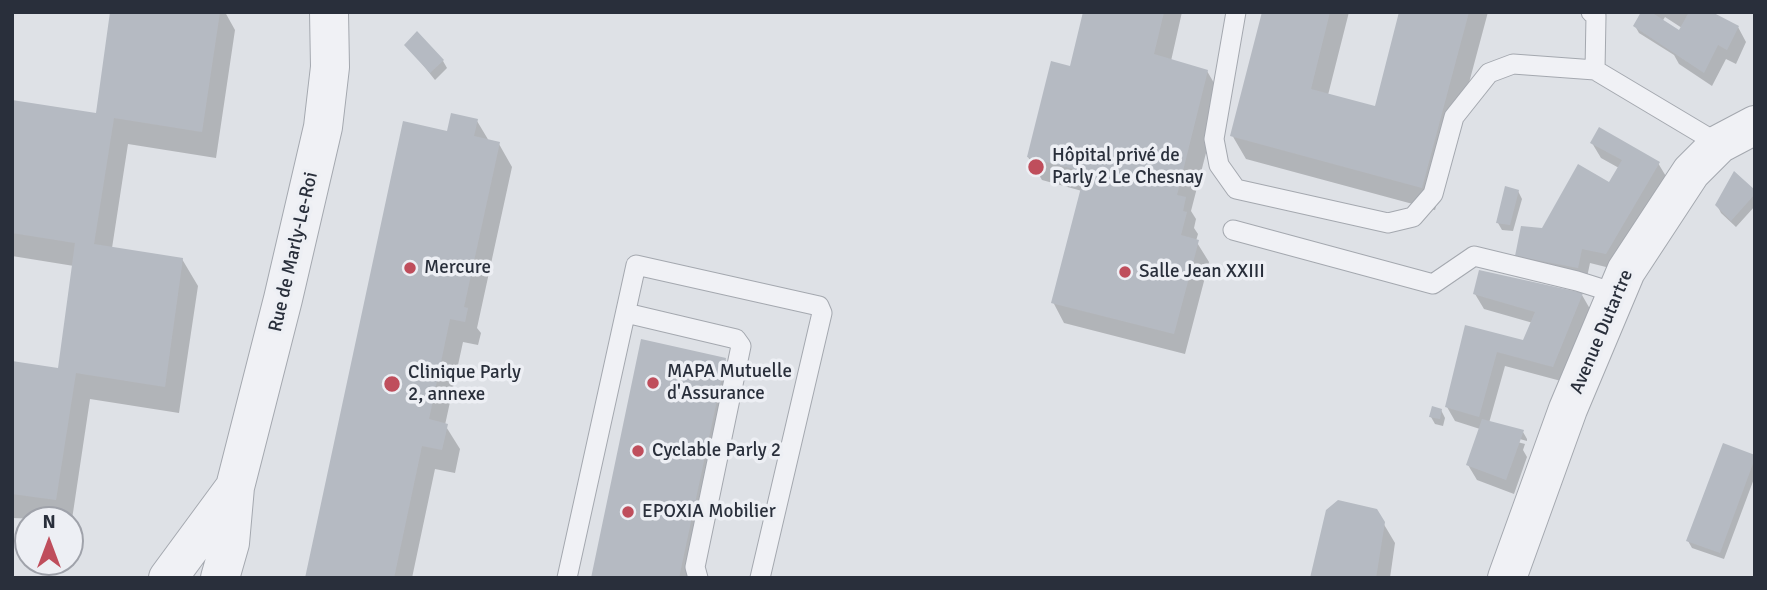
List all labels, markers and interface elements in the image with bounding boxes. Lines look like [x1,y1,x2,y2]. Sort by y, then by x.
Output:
place label: Hôpital privé de Parly 2 Le Chesnay [1052,145,1203,189]
marker: Hôpital privé de Parly 2 Le Chesnay [1026,157,1046,177]
street label: Rue de Marly-Le-Roi [265,170,323,334]
place label: Mercure [424,257,491,279]
marker: Mercure [402,260,418,276]
place label: Salle Jean XXIII [1139,261,1265,283]
marker: Salle Jean XXIII [1117,264,1133,280]
street label: Avenue Dutartre [1566,266,1638,398]
place label: MAPA Mutuelle d'Assurance [667,361,792,405]
place label: Clinique Parly 2, annexe [408,362,521,406]
marker: Clinique Parly 2, annexe [382,374,402,394]
marker: MAPA Mutuelle d'Assurance [645,375,661,391]
place label: Cyclable Parly 2 [652,440,781,462]
marker: Cyclable Parly 2 [630,443,646,459]
place label: EPOXIA Mobilier [642,501,776,523]
marker: EPOXIA Mobilier [620,504,636,520]
north arrow [14,506,84,576]
text: N [42,510,56,534]

